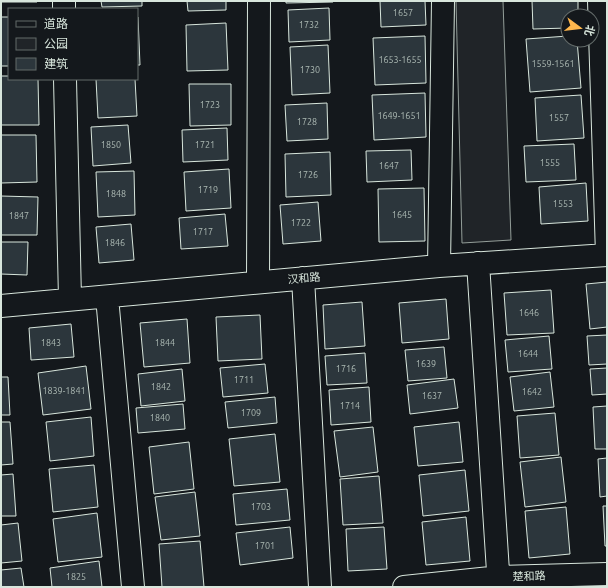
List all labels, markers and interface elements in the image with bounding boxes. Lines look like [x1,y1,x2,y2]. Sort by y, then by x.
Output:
legend [8,8,138,80]
house number: 1657 [393,8,413,18]
north arrow [560,8,600,48]
text: 道路 [44,17,68,30]
house number: 1732 [299,20,319,30]
text: 北 [582,24,597,37]
text: 公园 [44,37,68,50]
house number: 1653-1655 [378,55,422,65]
text: 建筑 [44,57,68,70]
house number: 1559-1561 [531,59,575,69]
house number: 1730 [300,65,320,75]
house number: 1723 [200,100,220,110]
house number: 1649-1651 [377,111,421,121]
house number: 1557 [549,113,569,123]
house number: 1728 [297,117,317,127]
house number: 1850 [101,140,121,150]
house number: 1721 [195,140,215,150]
house number: 1555 [540,158,560,168]
house number: 1647 [379,161,399,171]
house number: 1726 [298,170,318,180]
house number: 1719 [198,185,218,195]
house number: 1848 [106,189,126,199]
house number: 1553 [553,199,573,209]
house number: 1645 [392,210,412,220]
house number: 1847 [9,211,29,221]
house number: 1722 [291,218,311,228]
house number: 1717 [193,227,213,237]
house number: 1846 [105,238,125,248]
street label: 汉和路 [287,271,321,285]
house number: 1646 [519,308,539,318]
house number: 1843 [41,338,61,348]
house number: 1844 [155,338,175,348]
house number: 1644 [518,349,538,359]
house number: 1639 [416,359,436,369]
house number: 1716 [336,364,356,374]
house number: 1711 [234,375,254,385]
house number: 1842 [151,382,171,392]
house number: 1839-1841 [42,386,86,396]
house number: 1642 [522,387,542,397]
house number: 1637 [422,391,442,401]
house number: 1714 [340,401,360,411]
house number: 1709 [241,408,261,418]
house number: 1840 [150,413,170,423]
house number: 1703 [251,502,271,512]
house number: 1701 [255,541,275,551]
street label: 楚和路 [512,569,546,583]
house number: 1825 [66,572,86,582]

